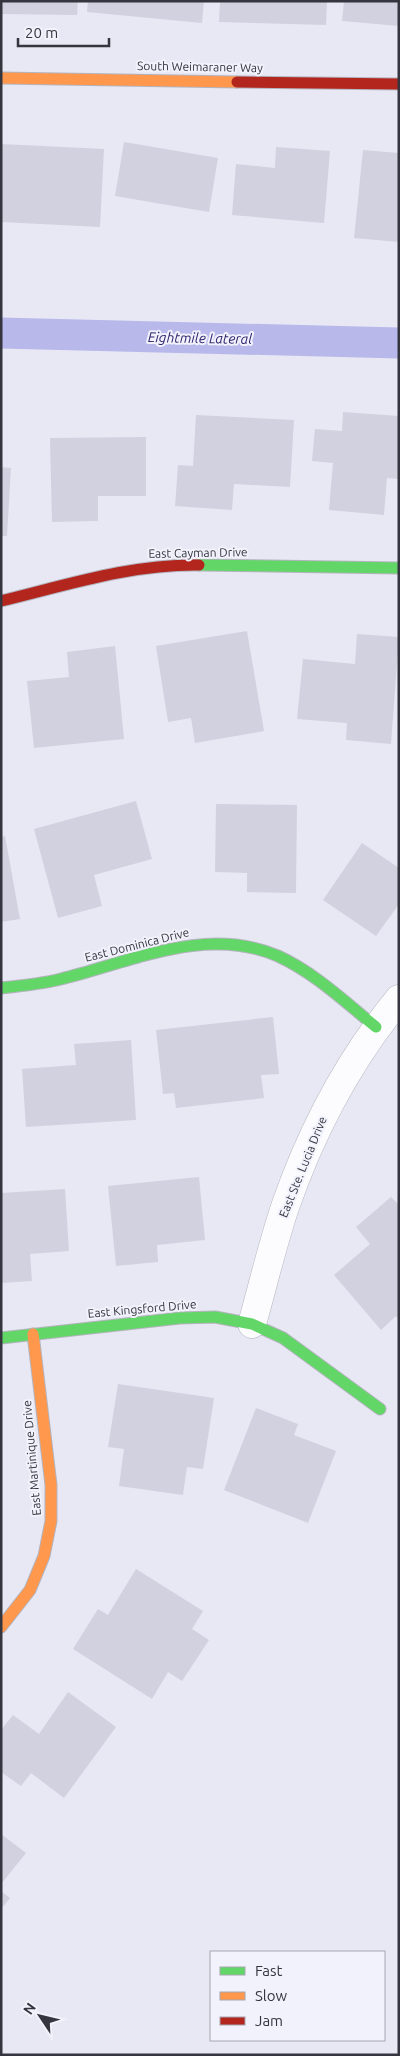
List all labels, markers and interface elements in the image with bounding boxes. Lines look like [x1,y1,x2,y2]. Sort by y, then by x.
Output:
scale bar [18,15,109,47]
text: 20 m [25,24,58,41]
street label: South Weimaraner Way [137,59,263,74]
water label: Eightmile Lateral [148,329,252,347]
street label: East Cayman Drive [148,545,248,560]
street label: East Dominica Drive [83,925,190,964]
street label: East Ste. Lucia Drive [276,1114,329,1219]
street label: East Kingsford Drive [87,1297,197,1320]
street label: East Martinique Drive [20,1400,43,1516]
legend [210,1951,385,2041]
text: Fast [255,1962,283,1979]
text: Slow [255,1987,288,2004]
north arrow [15,1991,65,2041]
text: N [20,2000,39,2017]
text: Jam [255,2012,283,2029]

